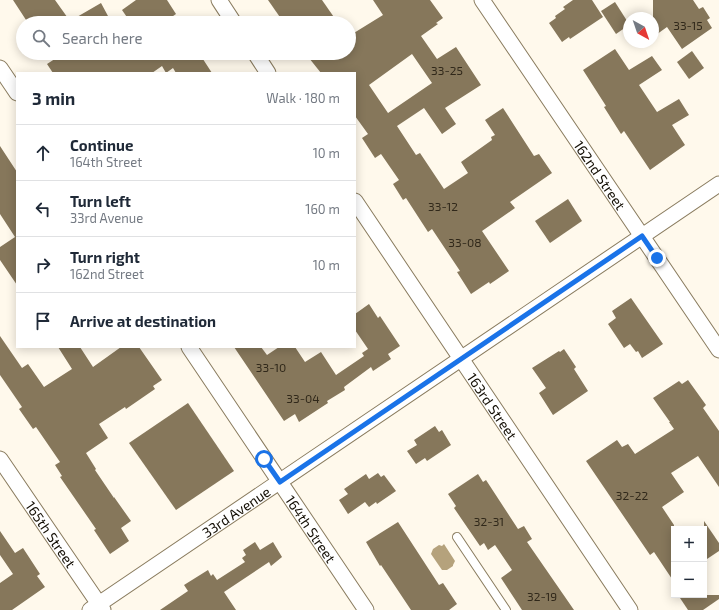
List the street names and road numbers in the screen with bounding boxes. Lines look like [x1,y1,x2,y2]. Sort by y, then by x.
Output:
street label: 162nd Street [571,137,630,212]
street label: 163rd Street [464,369,521,443]
street label: 33rd Avenue [198,482,273,540]
street label: 164th Street [283,492,340,566]
street label: 165th Street [23,498,80,571]

